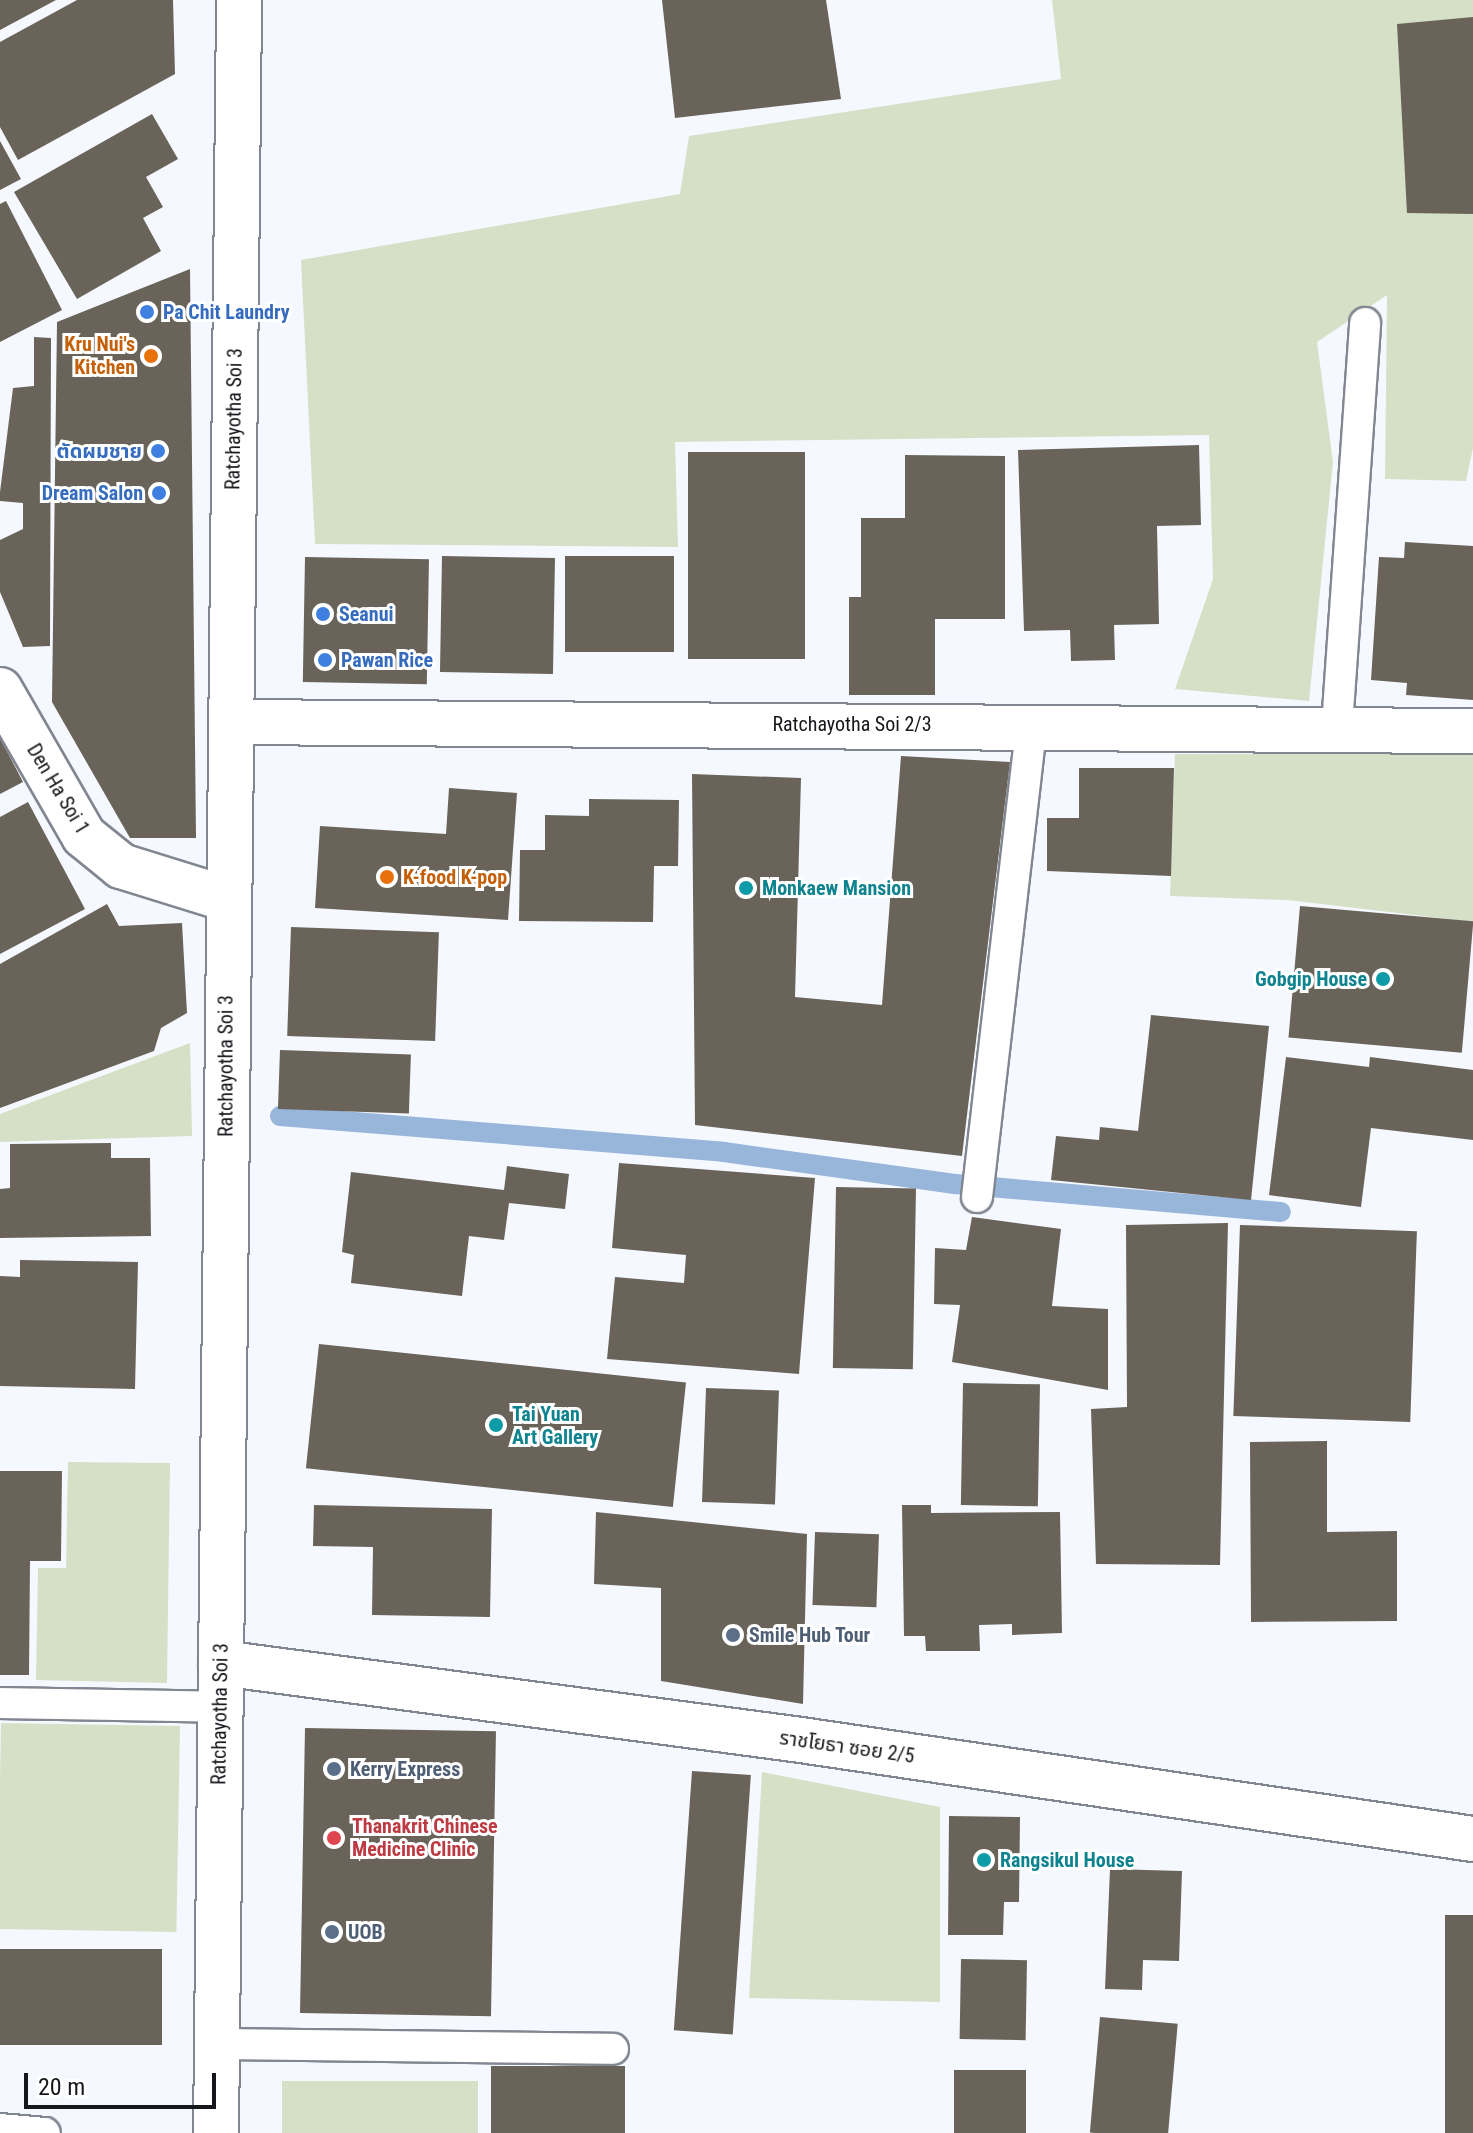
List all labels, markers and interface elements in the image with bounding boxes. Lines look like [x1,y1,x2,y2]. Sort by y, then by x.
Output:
place label: Pa Chit Laundry [163,300,290,324]
marker: Pa Chit Laundry [138,303,156,321]
place label: Kru Nui's Kitchen [64,332,135,379]
marker: Kru Nui's Kitchen [142,347,160,365]
street label: Ratchayotha Soi 3 [221,348,247,490]
place label: ตัดผมชาย [57,439,142,463]
marker: ตัดผมชาย [149,442,167,460]
place label: Dream Salon [42,481,143,505]
marker: Dream Salon [150,484,168,502]
place label: Seanui [339,602,394,626]
marker: Seanui [314,605,332,623]
place label: Pawan Rice [341,648,433,672]
marker: Pawan Rice [316,651,334,669]
street label: Ratchayotha Soi 2/3 [772,712,932,736]
street label: Den Ha Soi 1 [22,739,94,839]
place label: K-food K-pop [403,865,507,889]
marker: K-food K-pop [378,868,396,886]
place label: Monkaew Mansion [762,876,911,900]
marker: Monkaew Mansion [737,879,755,897]
place label: Gobgip House [1255,967,1367,991]
marker: Gobgip House [1374,970,1392,988]
street label: Ratchayotha Soi 3 [214,995,238,1137]
place label: Tai Yuan Art Gallery [512,1402,598,1449]
marker: Tai Yuan Art Gallery [487,1416,505,1434]
place label: Smile Hub Tour [749,1623,871,1647]
marker: Smile Hub Tour [724,1626,742,1644]
street label: Ratchayotha Soi 3 [207,1643,233,1785]
street label: ราชโยธา ซอย 2/5 [778,1726,916,1768]
place label: Kerry Express [350,1757,460,1781]
marker: Kerry Express [325,1760,343,1778]
place label: Thanakrit Chinese Medicine Clinic [352,1814,498,1861]
marker: Thanakrit Chinese Medicine Clinic [323,1827,345,1849]
place label: Rangsikul House [1000,1848,1134,1872]
marker: Rangsikul House [975,1851,993,1869]
place label: UOB [348,1920,383,1944]
marker: UOB [323,1923,341,1941]
scale bar [28,2057,220,2107]
text: 20 m [38,2073,85,2101]

